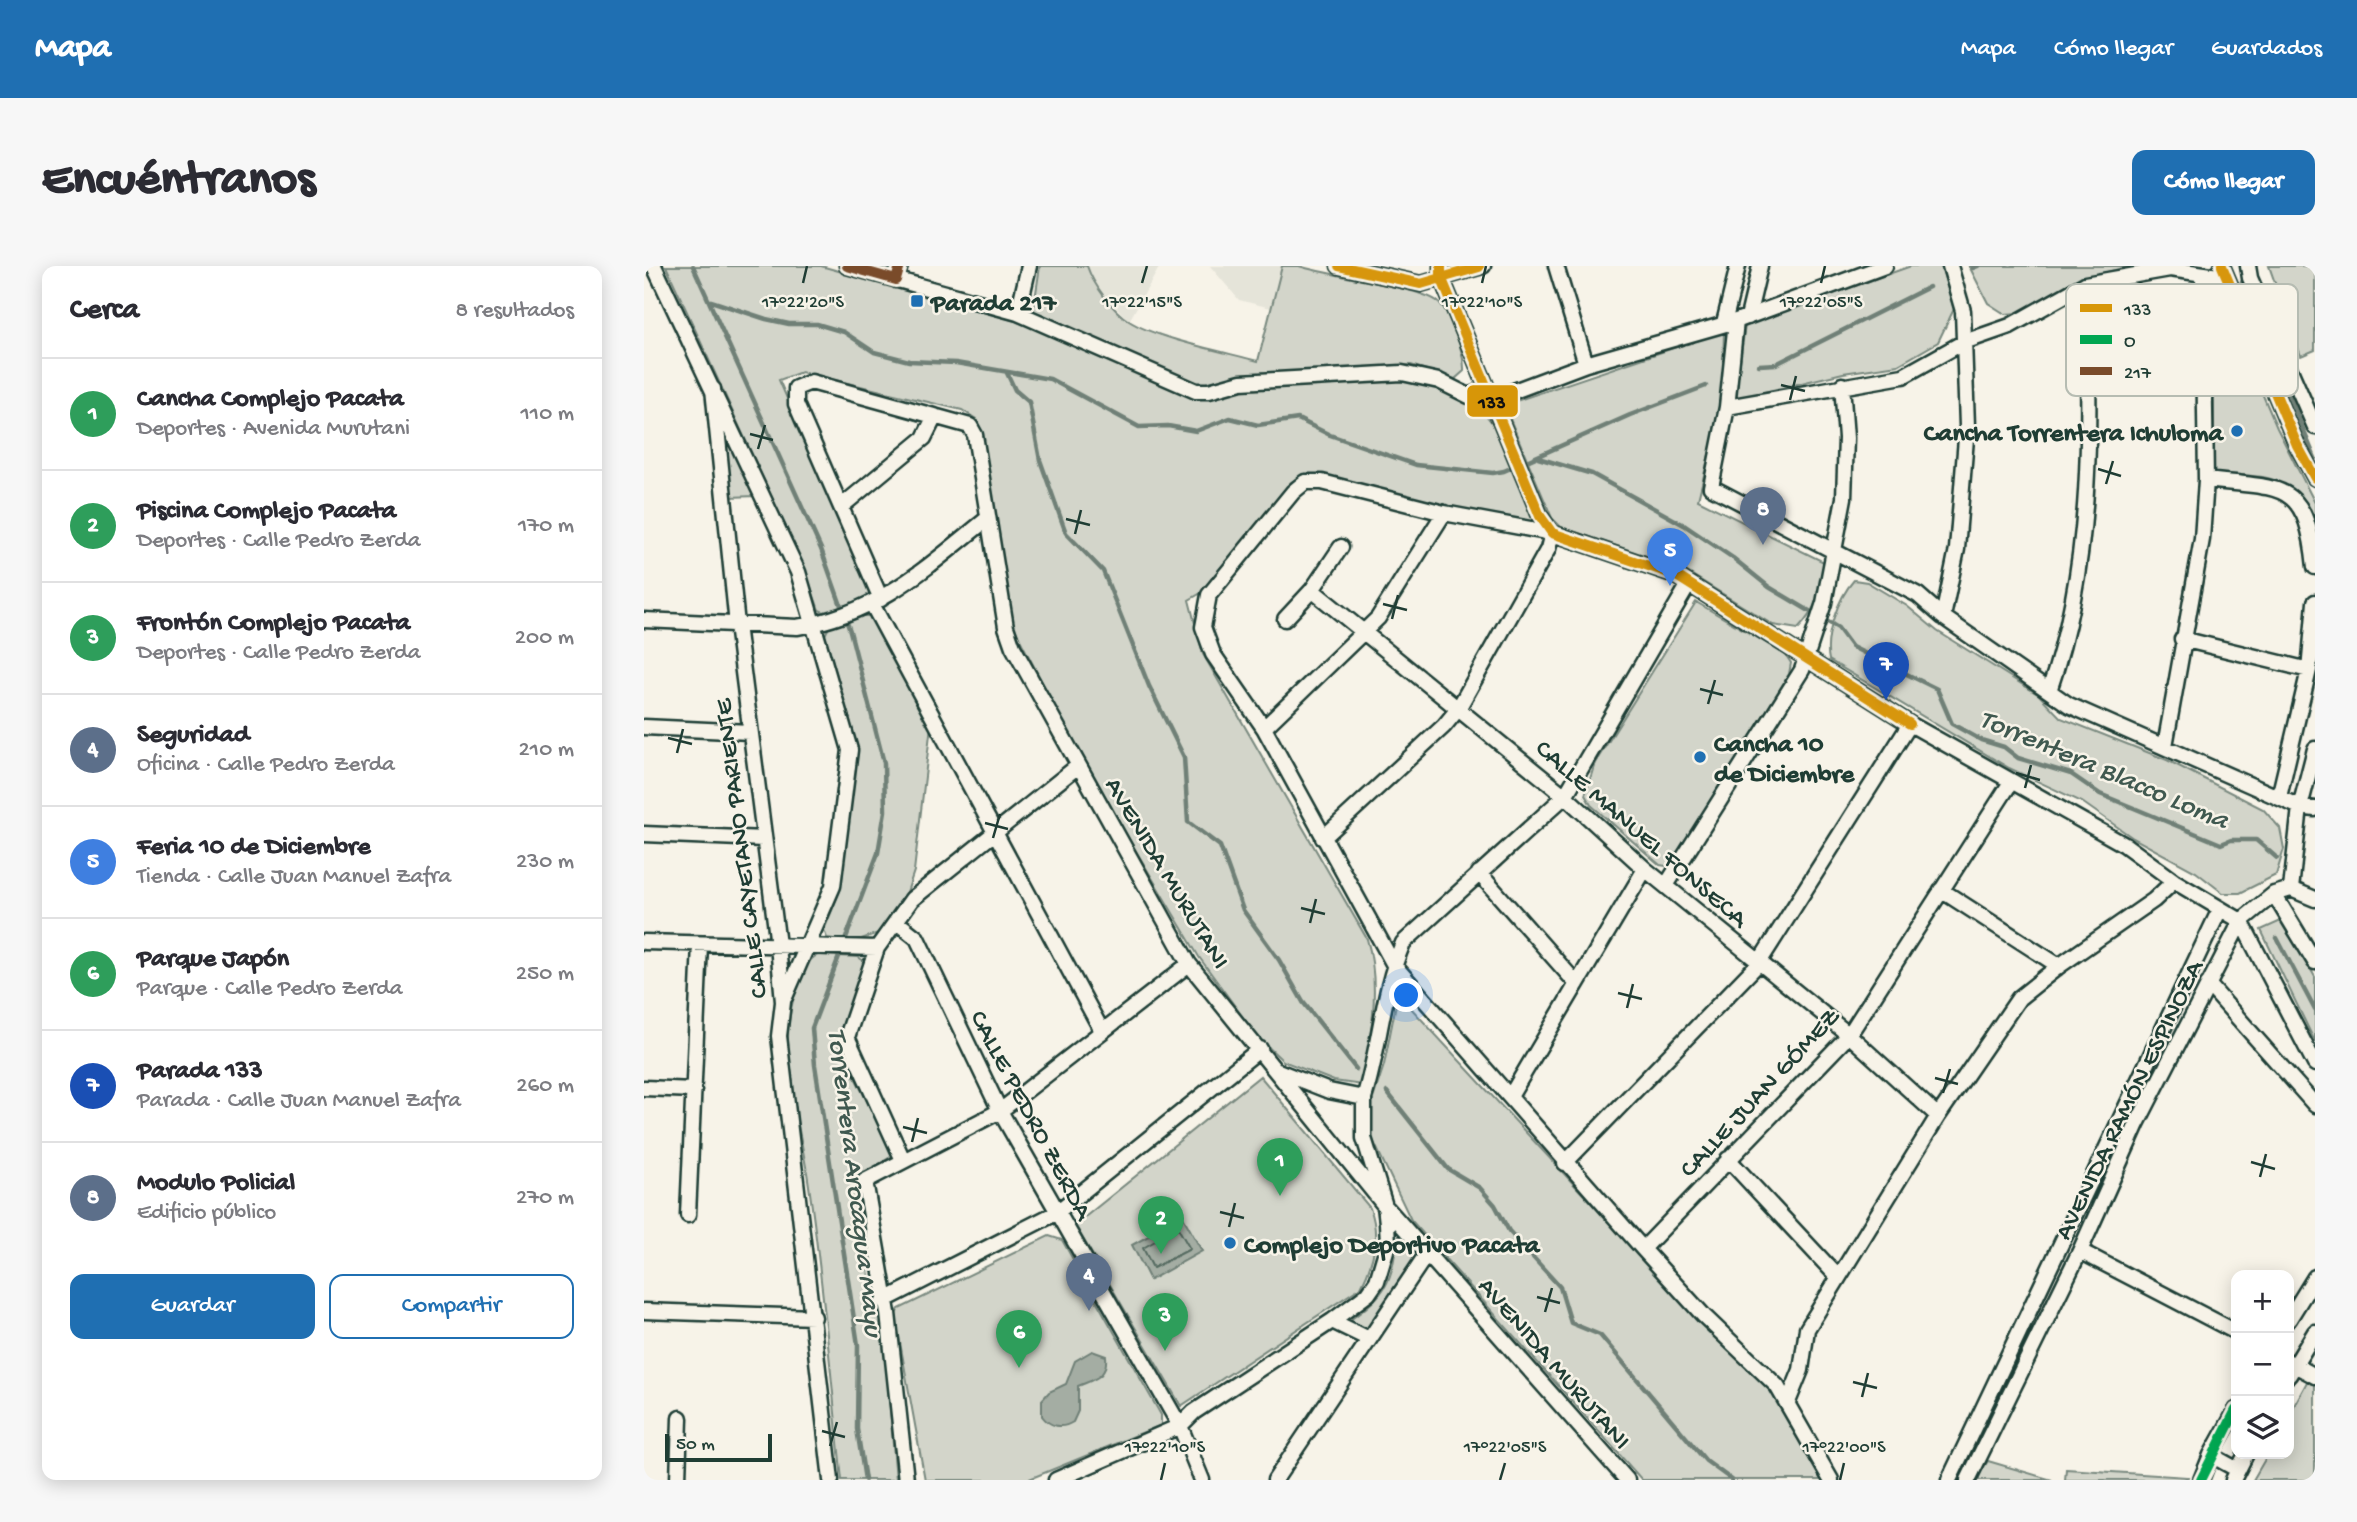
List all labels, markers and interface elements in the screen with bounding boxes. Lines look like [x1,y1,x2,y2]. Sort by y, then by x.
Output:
text: Mapa [35,30,111,68]
text: Mapa [1961,35,2016,64]
text: Cómo llegar [2054,35,2173,64]
text: Guardados [2211,35,2322,64]
button: Cómo llegar [2132,150,2315,215]
text: Encuéntranos [42,153,315,211]
legend [2066,284,2298,396]
place label: Parada 217 [929,290,1057,321]
text: 17°22'20"S [761,293,845,314]
marker: Parada 217 [909,293,925,309]
text: 17°22'15"S [1101,293,1182,314]
text: 17°22'10"S [1441,293,1523,314]
text: 17°22'05"S [1779,293,1863,314]
text: Cerca [70,294,139,329]
text: 8 resultados [456,298,574,325]
text: 133 [2123,300,2152,323]
text: O [2124,331,2136,354]
text: 217 [2124,363,2152,386]
line badge: 133 [1466,384,1519,418]
text: Cancha Complejo Pacata [137,385,404,416]
text: 133 [1477,393,1506,416]
text: 1 [88,401,98,428]
text: 110 m [521,401,574,428]
text: Deportes · Avenida Murutani [137,416,410,443]
place label: Cancha Torrentera Ichuloma [1924,420,2225,451]
marker: Cancha Torrentera Ichuloma [2229,423,2245,439]
pin: 8 [1740,487,1786,545]
text: Piscina Complejo Pacata [137,497,396,528]
text: 2 [87,513,99,540]
text: 170 m [518,513,574,540]
text: Deportes · Calle Pedro Zerda [137,528,421,555]
pin: 5 [1647,528,1693,586]
text: Frontón Complejo Pacata [137,609,410,640]
text: 3 [87,625,99,652]
text: 200 m [515,625,574,652]
text: Deportes · Calle Pedro Zerda [137,640,421,667]
pin: 7 [1863,642,1909,700]
street label: CALLE CAYETANO PARIENTE [710,696,777,1000]
water label: Torrentera Blacco Loma [1974,704,2234,839]
text: Seguridad [137,721,249,752]
place label: Cancha 10 de Diciembre [1714,731,1856,792]
street label: CALLE MANUEL FONSECA [1527,735,1754,937]
text: 4 [88,737,98,764]
text: 210 m [519,737,574,764]
marker: Cancha 10 de Diciembre [1692,749,1708,765]
text: Oficina · Calle Pedro Zerda [137,752,395,779]
street label: AVENIDA MURUTANI [1096,773,1235,976]
text: Feria 10 de Diciembre [137,833,371,864]
text: 5 [87,849,99,876]
text: 230 m [516,849,574,876]
text: Tienda · Calle Juan Manuel Zafra [137,864,451,891]
text: Parque Japón [137,945,289,976]
street label: AVENIDA RAMÓN ESPINOZA [2050,955,2213,1246]
text: 6 [87,961,99,988]
text: 250 m [516,961,574,988]
text: Parque · Calle Pedro Zerda [137,976,403,1003]
your location [1389,978,1423,1012]
street label: CALLE JUAN GÓMEZ [1675,1002,1849,1186]
street label: CALLE PEDRO ZERDA [961,1006,1098,1228]
water label: Torrentera Arocagua Mayu [818,1027,889,1341]
text: Parada 133 [137,1057,263,1088]
text: 7 [87,1073,99,1100]
text: 260 m [516,1073,574,1100]
text: Parada · Calle Juan Manuel Zafra [137,1088,461,1115]
pin: 1 [1257,1138,1303,1196]
text: Modulo Policial [137,1169,295,1200]
text: 8 [87,1185,99,1212]
text: 270 m [516,1185,574,1212]
pin: 2 [1138,1196,1184,1254]
text: Edificio público [137,1200,276,1227]
place label: Complejo Deportivo Pacata [1244,1232,1541,1263]
marker: Complejo Deportivo Pacata [1222,1235,1238,1251]
pin: 4 [1066,1253,1112,1311]
map controls [2231,1270,2294,1459]
button: + [2231,1270,2294,1333]
street label: AVENIDA MURUTANI [1469,1273,1636,1457]
button: Guardar [70,1274,315,1339]
button: Compartir [329,1274,574,1339]
pin: 3 [1142,1293,1188,1351]
pin: 6 [996,1310,1042,1368]
button: − [2231,1333,2294,1396]
button: layers [2231,1396,2294,1459]
scale bar [665,1431,772,1463]
text: 50 m [676,1434,715,1457]
text: 17°22'10"S [1124,1438,1206,1459]
text: 17°22'05"S [1463,1438,1547,1459]
text: 17°22'00"S [1801,1438,1886,1459]

